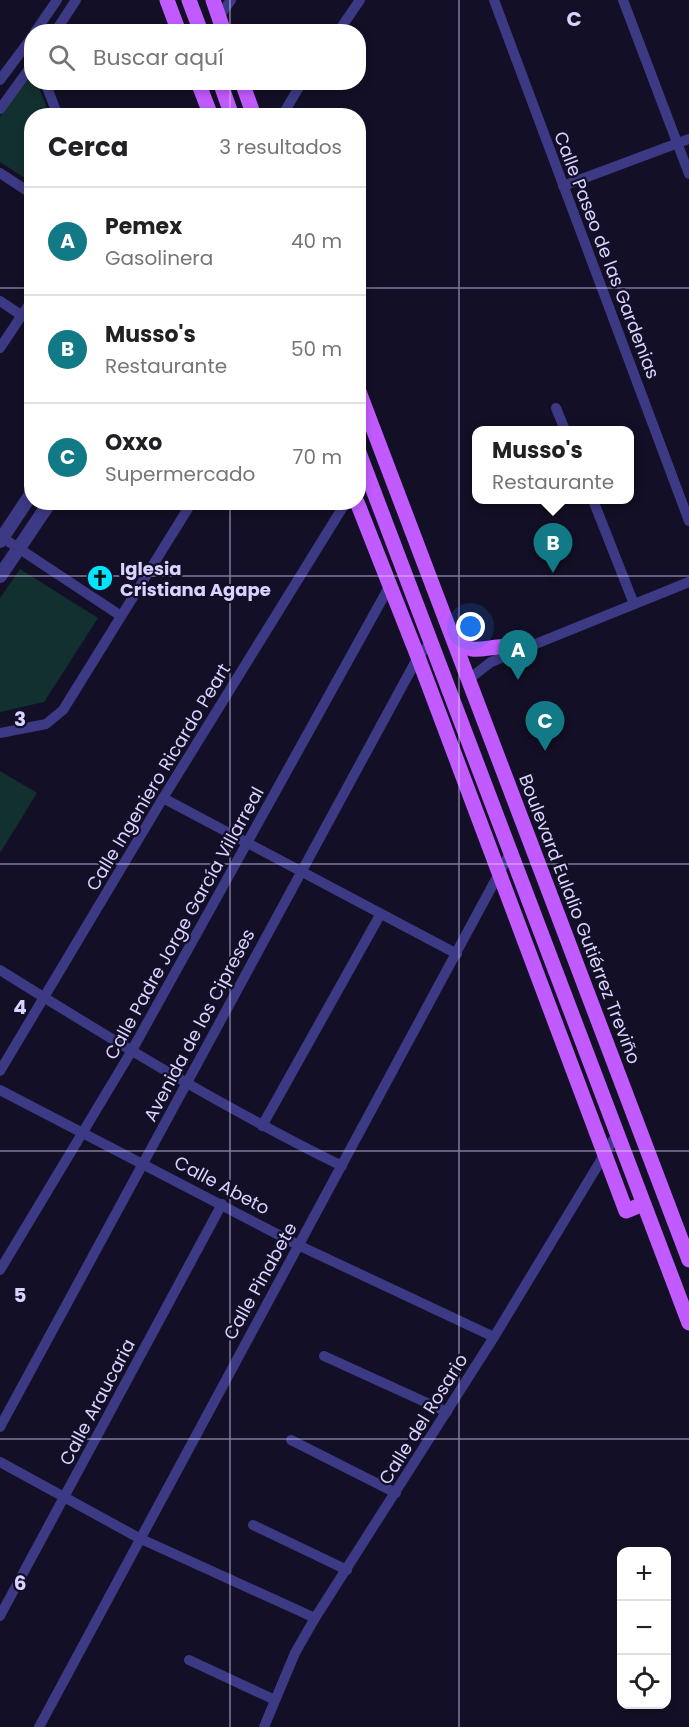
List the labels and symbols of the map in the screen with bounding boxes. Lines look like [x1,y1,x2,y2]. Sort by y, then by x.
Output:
text: C [566,5,582,33]
street label: Calle Paseo de las Gardenias [548,128,666,382]
pin: B [534,524,572,573]
place label: Iglesia Cristiana Agape [120,556,271,602]
church icon: Iglesia Cristiana Agape [85,563,115,593]
your location [456,612,485,641]
pin: A [498,630,538,680]
street label: Calle Ingeniero Ricardo Peart [80,659,236,895]
pin: C [526,702,564,751]
text: 3 [14,705,26,733]
street label: Boulevard Eulalio Gutiérrez Treviño [513,770,647,1068]
street label: Calle Padre Jorge García Villarreal [98,782,270,1064]
street label: Avenida de los Cipreses [137,924,261,1126]
text: 4 [13,993,27,1021]
street label: Calle Abeto [170,1149,274,1221]
street label: Calle Pinabete [217,1218,303,1344]
text: 5 [14,1281,27,1309]
street label: Calle Araucaria [53,1334,141,1470]
street label: Calle del Rosario [373,1349,473,1489]
text: 6 [14,1569,26,1597]

